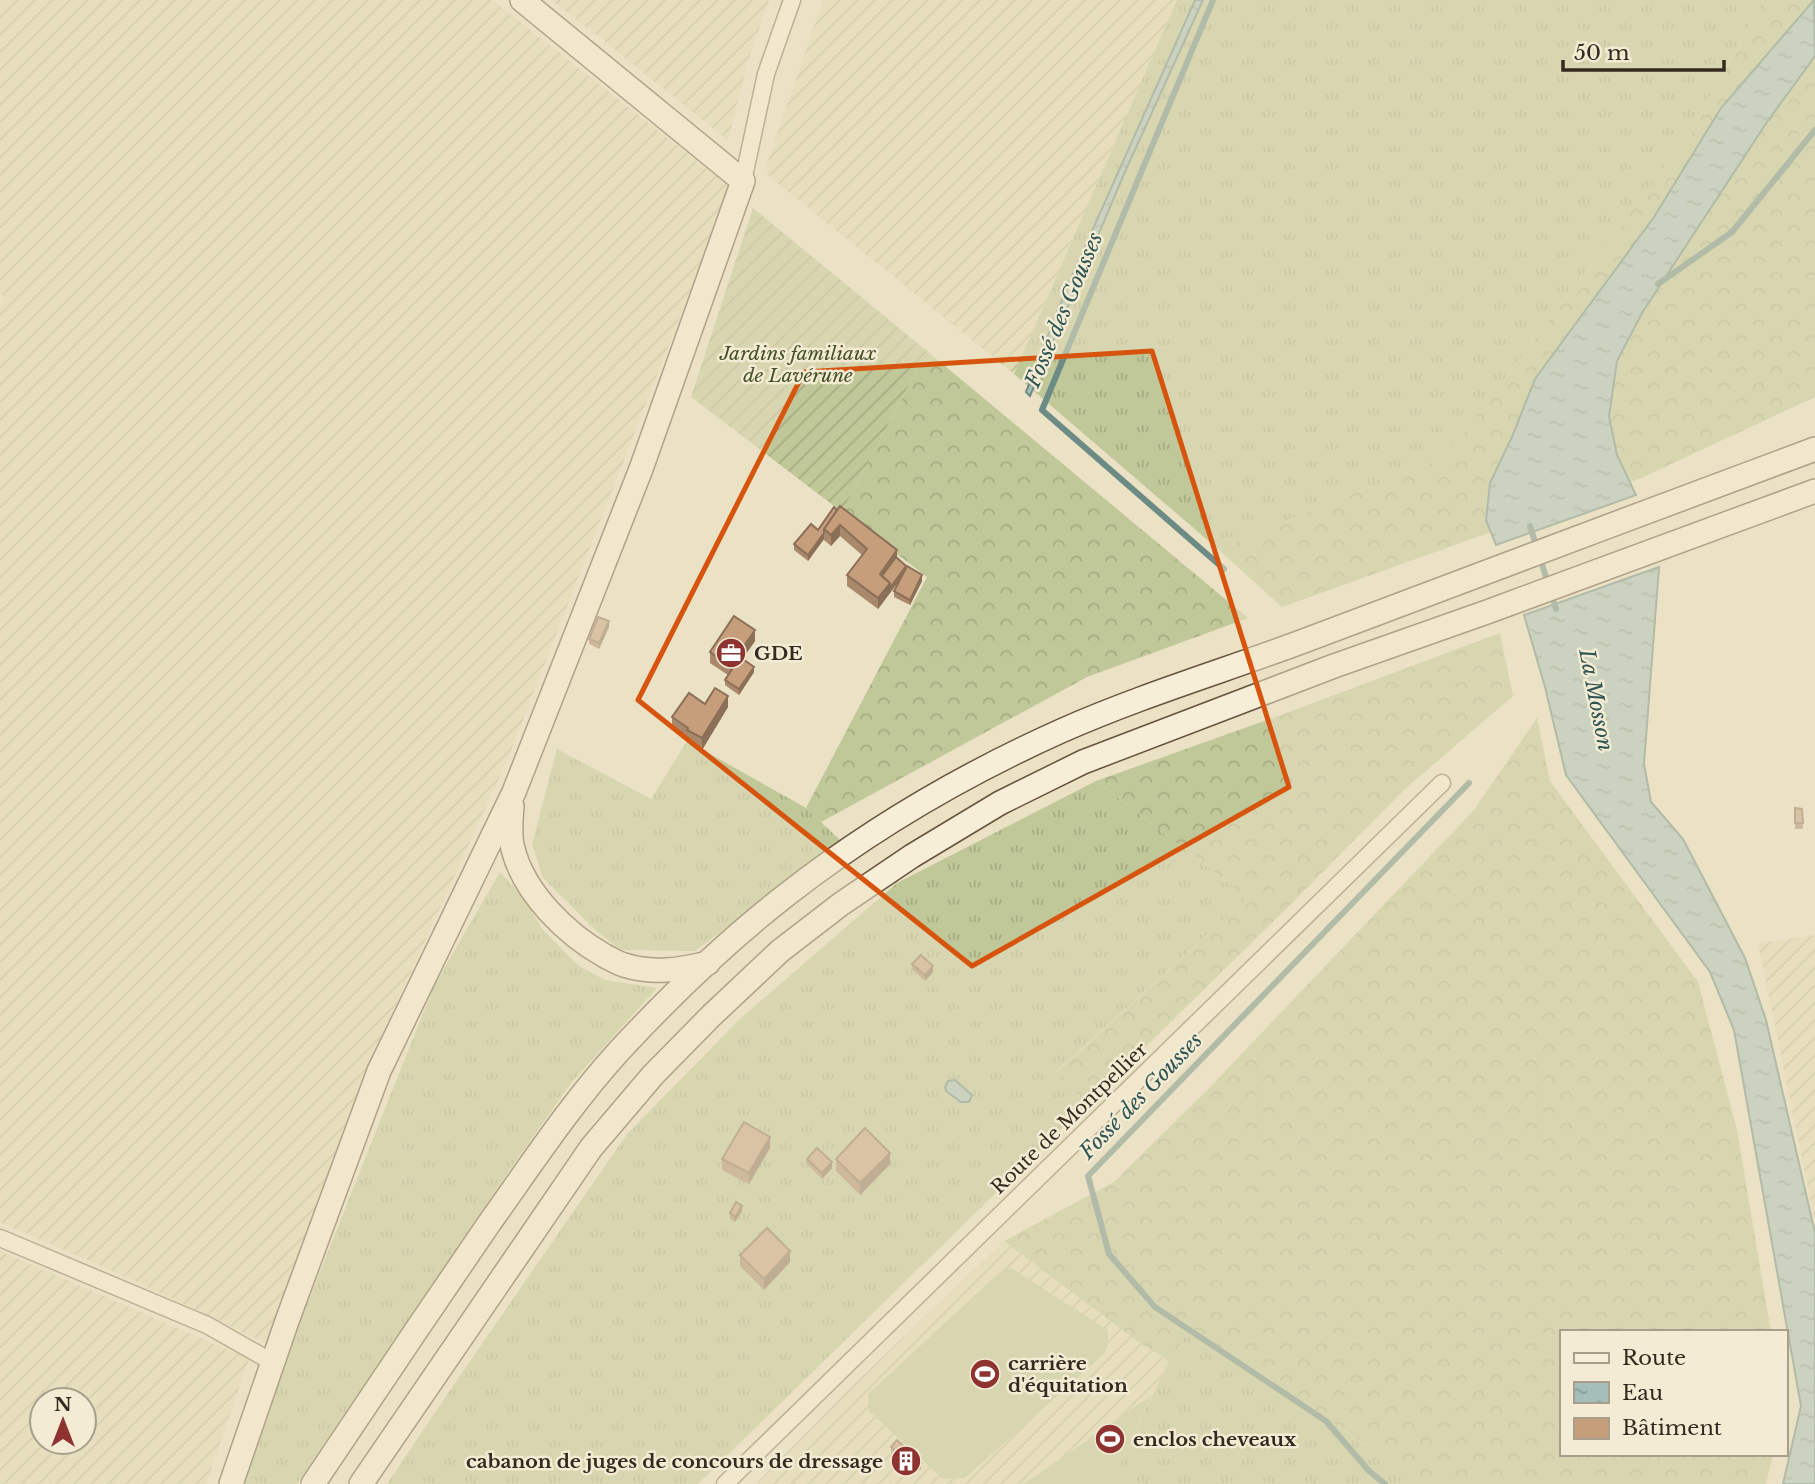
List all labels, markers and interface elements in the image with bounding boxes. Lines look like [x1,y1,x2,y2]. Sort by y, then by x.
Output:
scale bar [1563,28,1724,72]
text: 50 m [1574,40,1630,66]
water label: Fossé des Gousses [1019,229,1108,392]
park label: Jardins familiaux de Lavérune [719,342,876,387]
office icon: GDE [714,636,748,670]
place label: GDE [754,642,802,665]
water label: La Mosson [1573,646,1619,753]
water label: Fossé des Gousses [1073,1027,1208,1165]
street label: Route de Montpellier [987,1038,1152,1199]
legend [1560,1330,1787,1456]
text: Route [1622,1345,1686,1371]
place label: carrière d'équitation [1008,1352,1128,1397]
sports icon: carrière d'équitation [968,1357,1002,1391]
text: Eau [1622,1380,1663,1406]
north arrow [28,1386,98,1456]
text: N [54,1393,72,1416]
text: Bâtiment [1622,1415,1722,1441]
sports icon: enclos cheveaux [1093,1422,1127,1456]
place label: enclos cheveaux [1133,1428,1297,1451]
building icon: cabanon de juges de concours de dressage [889,1444,923,1478]
place label: cabanon de juges de concours de dressage [466,1450,883,1473]

